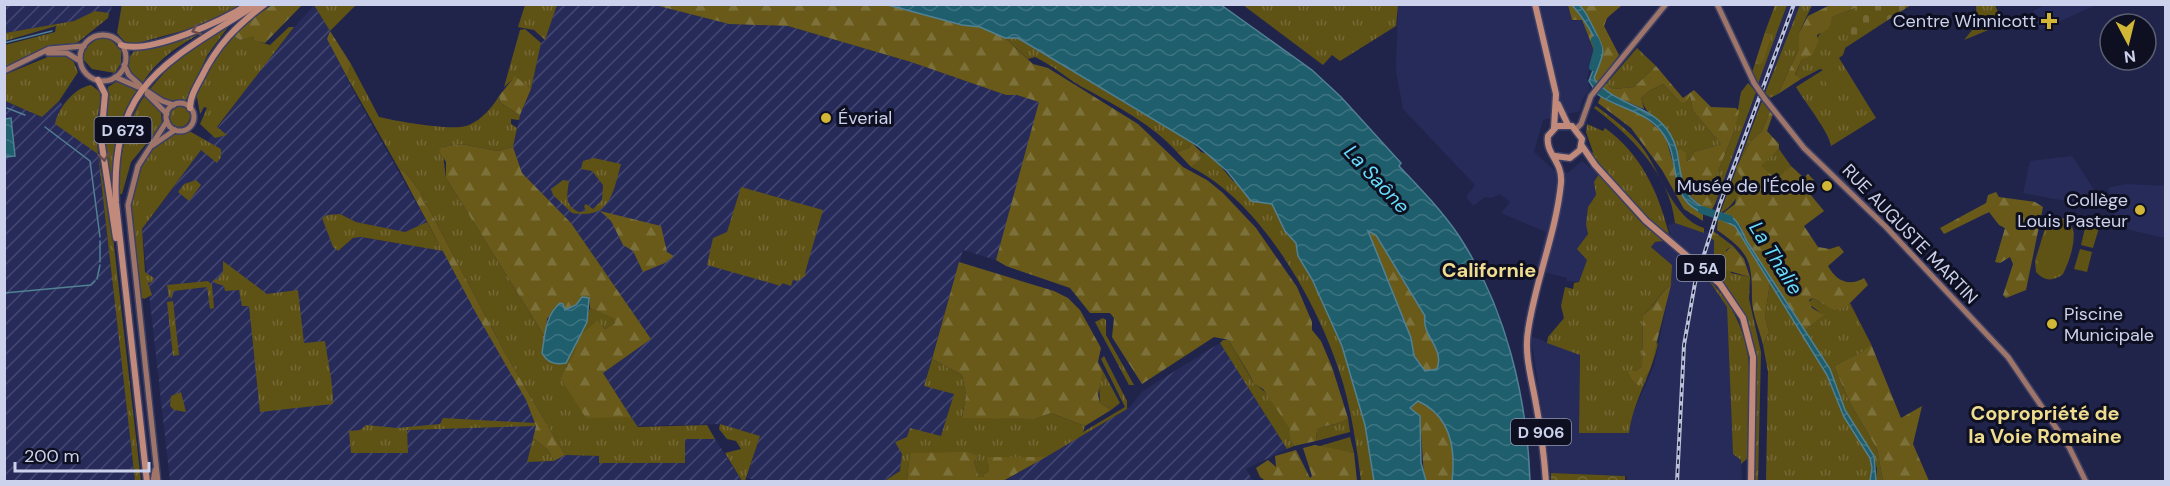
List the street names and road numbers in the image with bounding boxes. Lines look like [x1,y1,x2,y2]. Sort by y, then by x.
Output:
road number: D 673 [94,117,152,143]
street label: RUE AUGUSTE MARTIN [1837,159,1983,309]
road number: D 5A [1677,255,1725,281]
road number: D 906 [1511,419,1571,445]

